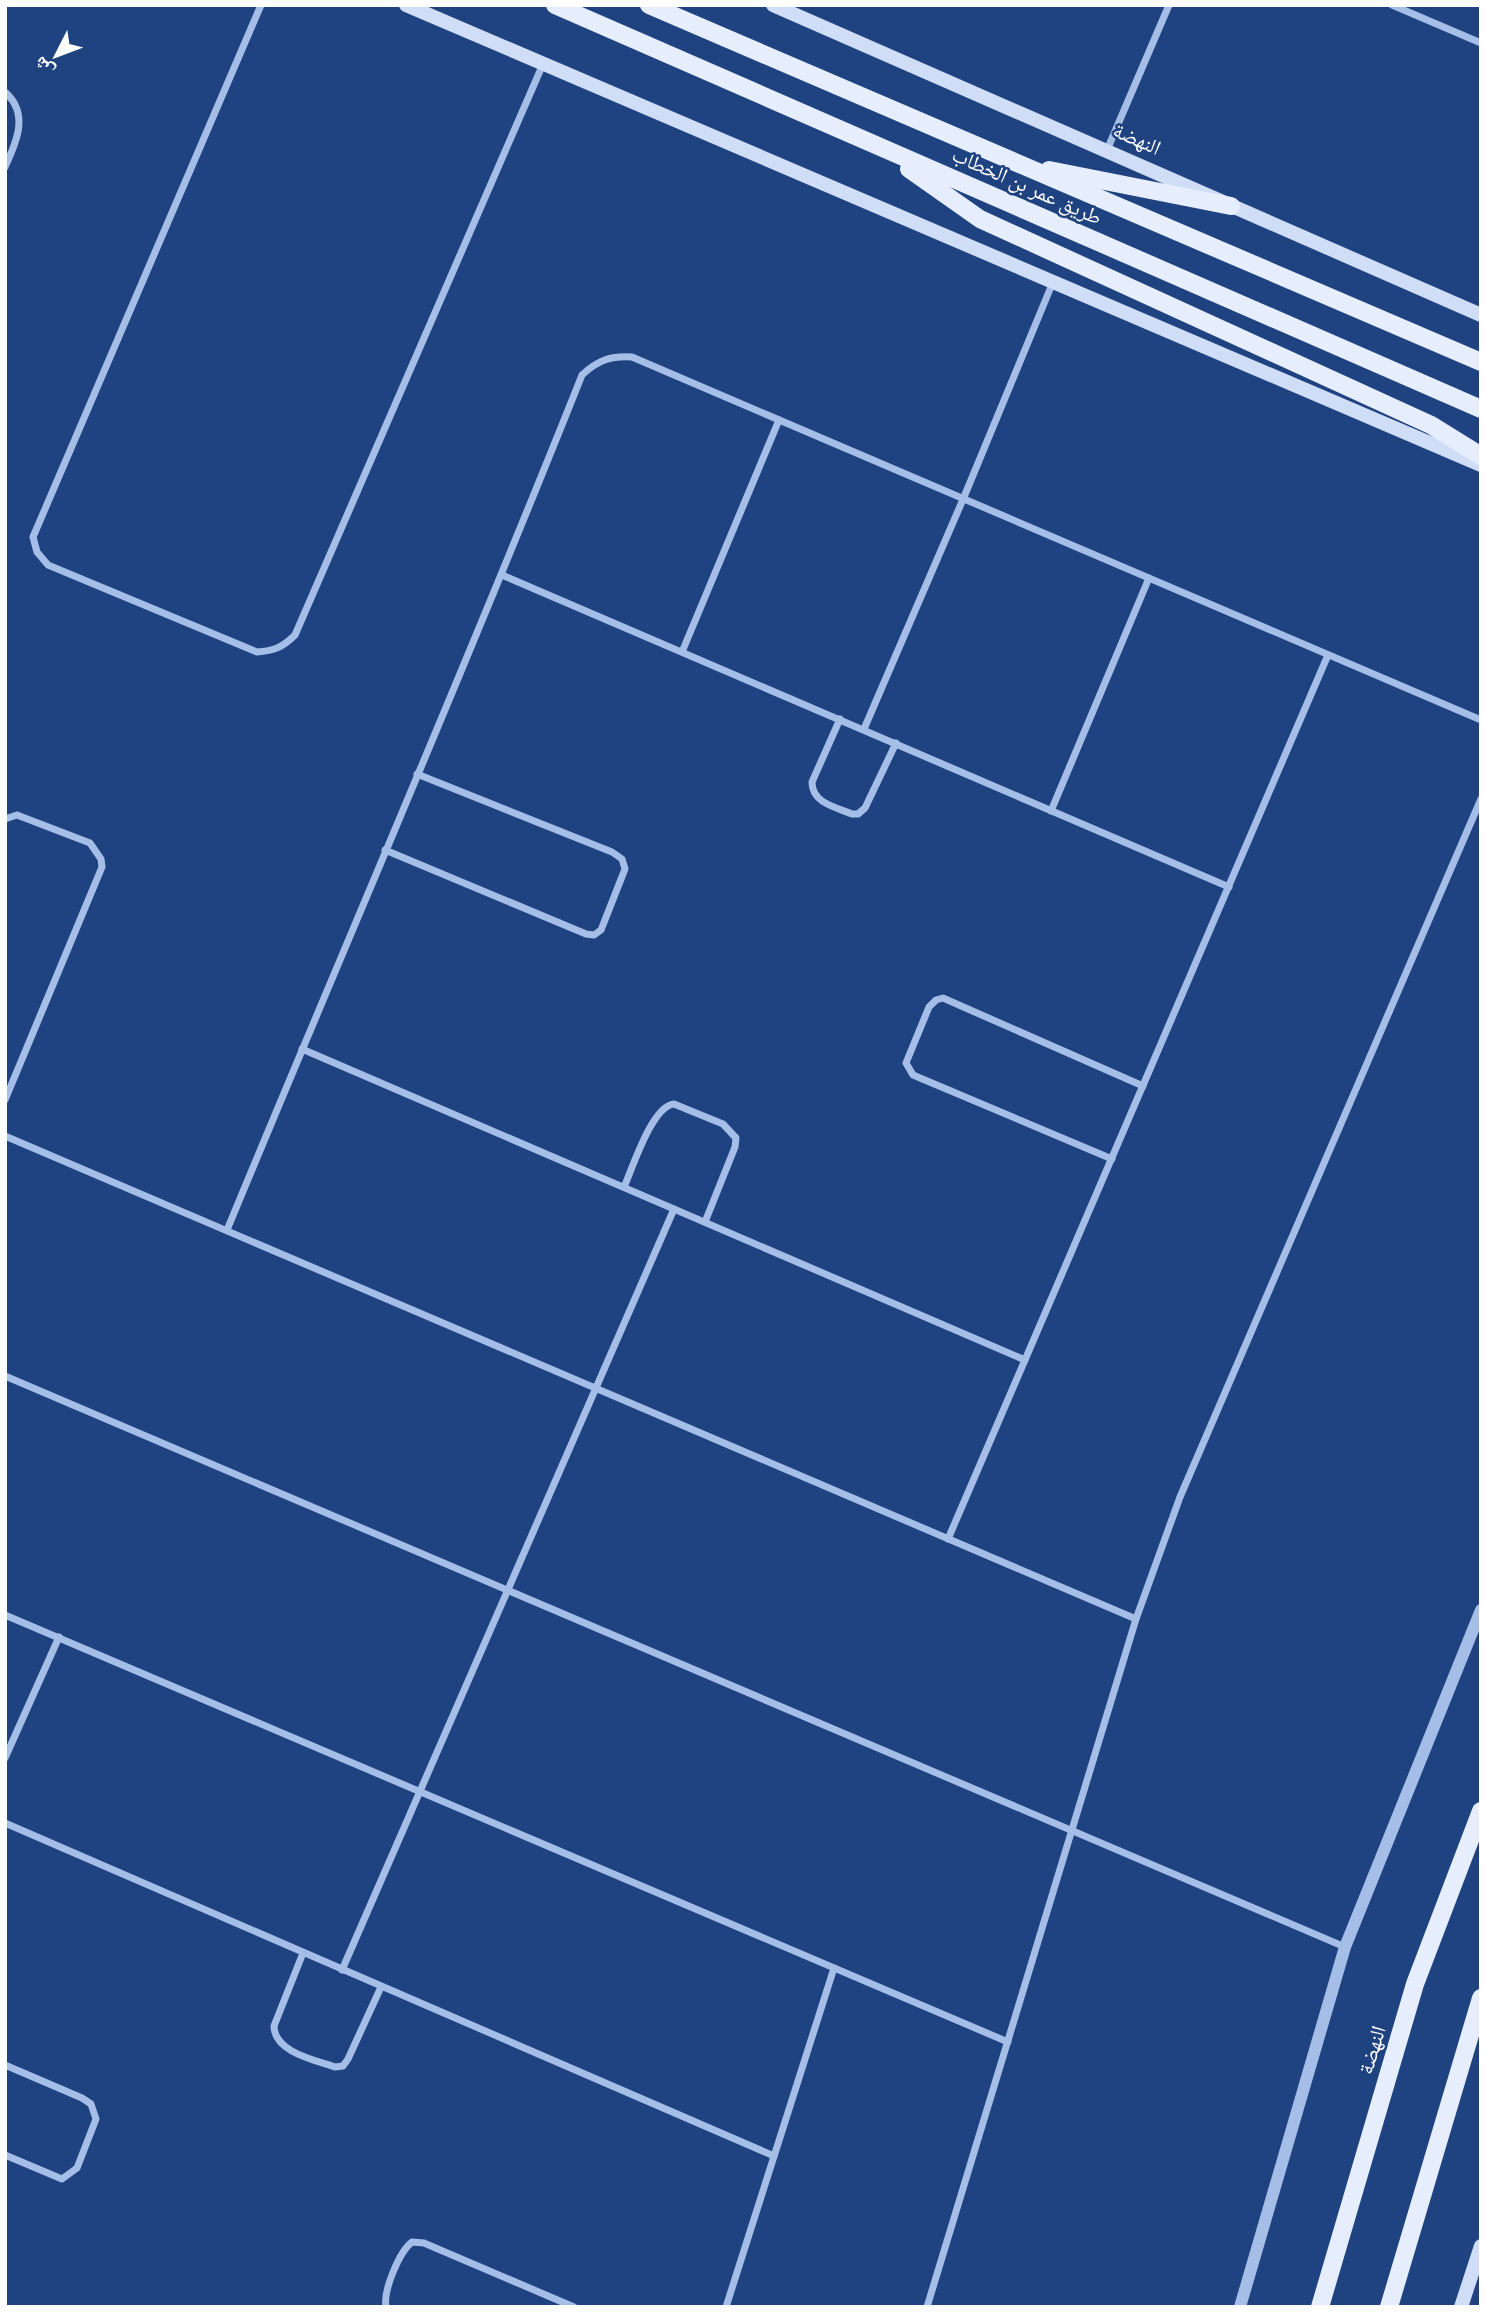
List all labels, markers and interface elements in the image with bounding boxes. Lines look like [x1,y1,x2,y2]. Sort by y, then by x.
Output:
north arrow [21,21,91,91]
text: ش [28,52,59,82]
street label: النهضة [1110,118,1164,160]
street label: طريق عمر بن الخطاب [948,142,1106,231]
street label: النهضة [1353,2023,1391,2077]

